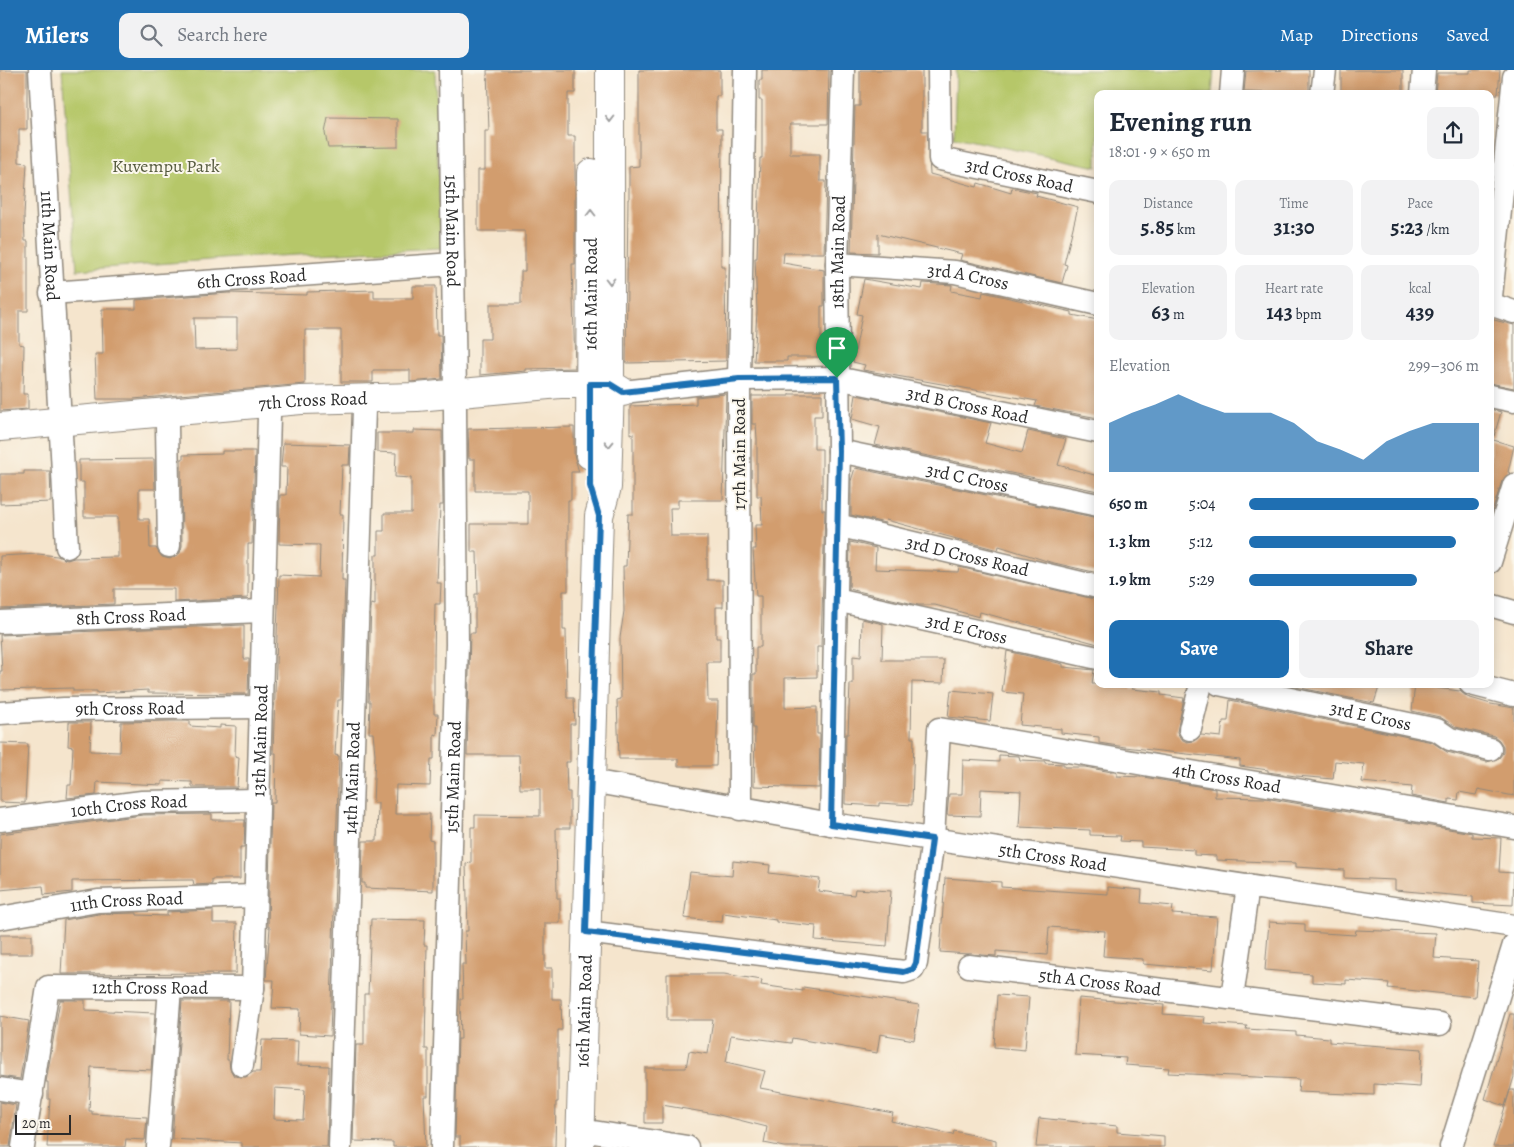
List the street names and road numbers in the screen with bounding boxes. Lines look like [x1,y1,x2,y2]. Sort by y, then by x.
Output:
street label: 3rd Cross Road [963,153,1076,199]
street label: 15th Main Road [440,175,465,288]
street label: 11th Main Road [35,190,65,302]
street label: 18th Main Road [825,195,851,309]
street label: 16th Main Road [578,237,603,351]
street label: 3rd A Cross [927,258,1011,296]
street label: 6th Cross Road [196,263,307,294]
street label: 3rd B Cross Road [904,381,1031,429]
street label: 7th Cross Road [257,386,368,416]
street label: 17th Main Road [727,398,751,510]
street label: 3rd C Cross [924,457,1011,498]
street label: 3rd D Cross Road [903,530,1032,582]
street label: 8th Cross Road [75,602,187,631]
street label: 3rd E Cross [924,608,1010,650]
street label: 13th Main Road [246,684,273,797]
street label: 9th Cross Road [75,696,185,721]
street label: 3rd E Cross [1328,696,1414,736]
street label: 15th Main Road [439,720,467,834]
street label: 14th Main Road [338,721,366,835]
street label: 4th Cross Road [1171,757,1283,799]
street label: 10th Cross Road [69,789,188,823]
street label: 5th Cross Road [997,837,1109,877]
street label: 11th Cross Road [68,886,184,918]
street label: 16th Main Road [570,954,598,1068]
street label: 5th A Cross Road [1037,963,1163,1002]
street label: 12th Cross Road [92,975,208,1000]

